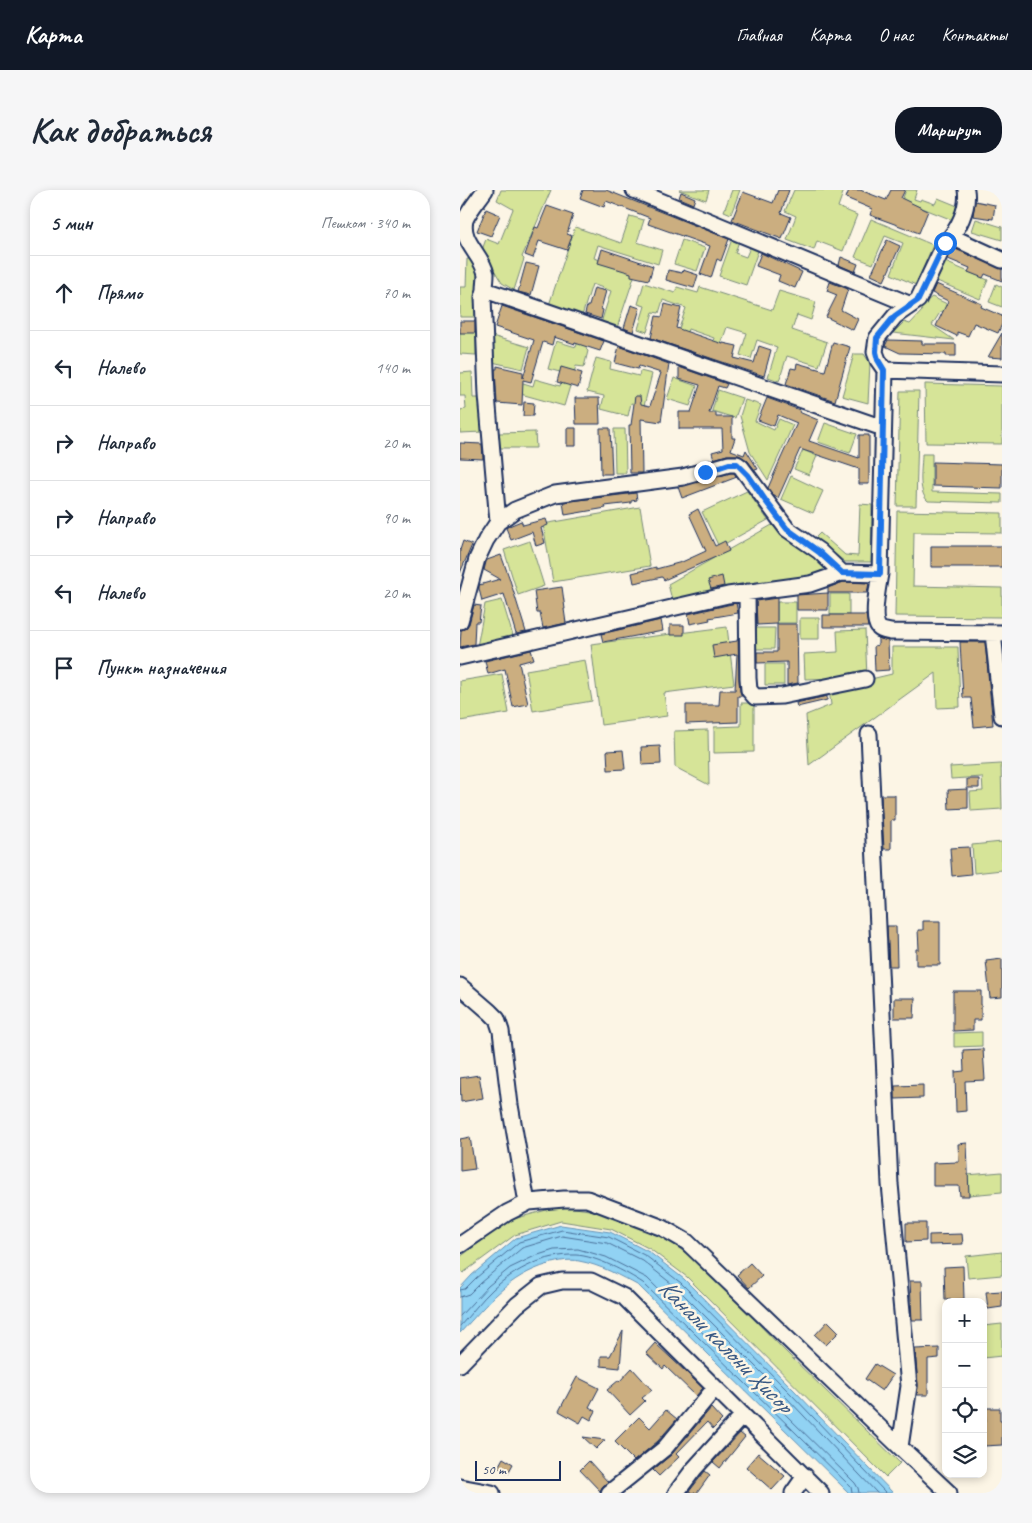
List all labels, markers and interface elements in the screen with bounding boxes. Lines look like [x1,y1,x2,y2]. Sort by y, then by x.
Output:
text: Карта [25,20,82,50]
text: Главная [737,24,782,46]
text: Карта [810,24,851,46]
text: О нас [879,24,914,46]
text: Контакты [942,24,1007,46]
button: Маршрут [895,107,1002,153]
text: Как добраться [30,108,211,153]
text: 5 мин [50,210,92,236]
text: Пешком · 340 m [321,213,410,233]
route start [934,232,957,255]
icon: ahead [50,279,78,307]
text: Прямо [97,281,142,305]
text: 70 m [383,283,410,303]
icon: left [50,354,78,382]
text: Налево [97,356,145,380]
text: 140 m [376,358,410,378]
icon: right [50,429,78,457]
text: Направо [97,431,155,455]
text: 20 m [383,433,410,453]
route end [694,461,717,484]
icon: right [50,504,78,532]
text: Направо [97,506,155,530]
text: 90 m [383,508,410,528]
icon: left [50,579,78,607]
text: Налево [97,581,145,605]
text: 20 m [383,583,410,603]
icon: arrive [50,654,78,682]
text: Пункт назначения [97,656,226,680]
water label: Канали калони Ҳисор [651,1272,802,1422]
map controls [942,1298,987,1478]
button: + [942,1298,987,1343]
button: − [942,1343,987,1388]
button: locate [942,1388,987,1433]
button: layers [942,1433,987,1478]
scale bar [475,1458,561,1481]
text: 50 m [482,1461,506,1478]

